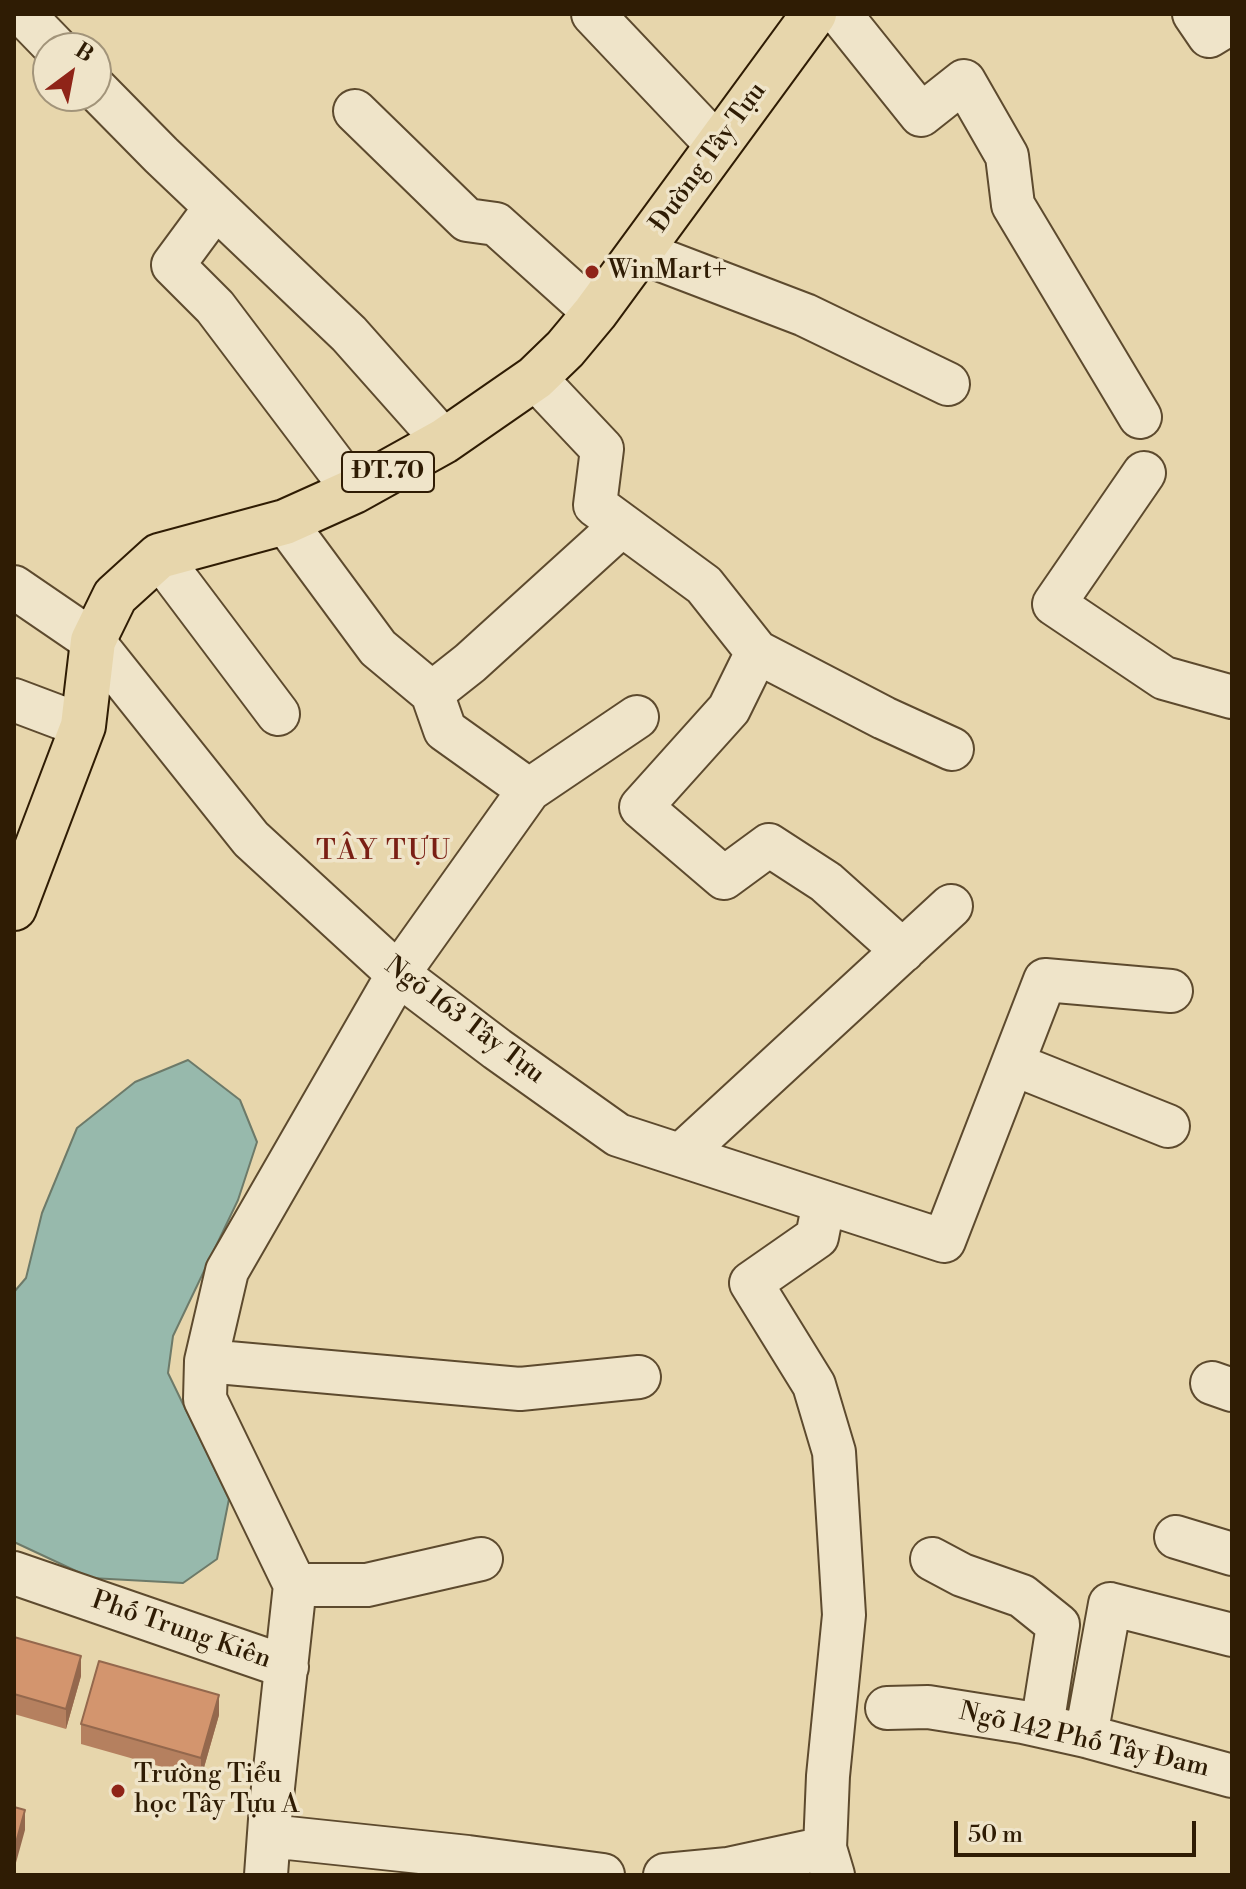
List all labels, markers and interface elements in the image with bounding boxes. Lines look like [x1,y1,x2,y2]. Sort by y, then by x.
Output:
north arrow [32,32,112,112]
text: B [70,37,98,69]
street label: Đường Tây Tựu [644,77,774,239]
place label: WinMart+ [608,256,727,288]
marker: WinMart+ [583,263,601,281]
road number: ĐT.70 [342,452,434,492]
district label: TÂY TỰU [316,835,452,869]
street label: Ngõ 163 Tây Tựu [378,951,550,1091]
street label: Phố Trung Kiên [87,1586,275,1676]
street label: Ngõ 142 Phố Tây Đam [956,1697,1212,1785]
place label: Trường Tiểu học Tây Tựu A [134,1760,299,1822]
marker: Trường Tiểu học Tây Tựu A [109,1782,127,1800]
scale bar [958,1805,1200,1855]
text: 50 m [968,1820,1023,1850]

